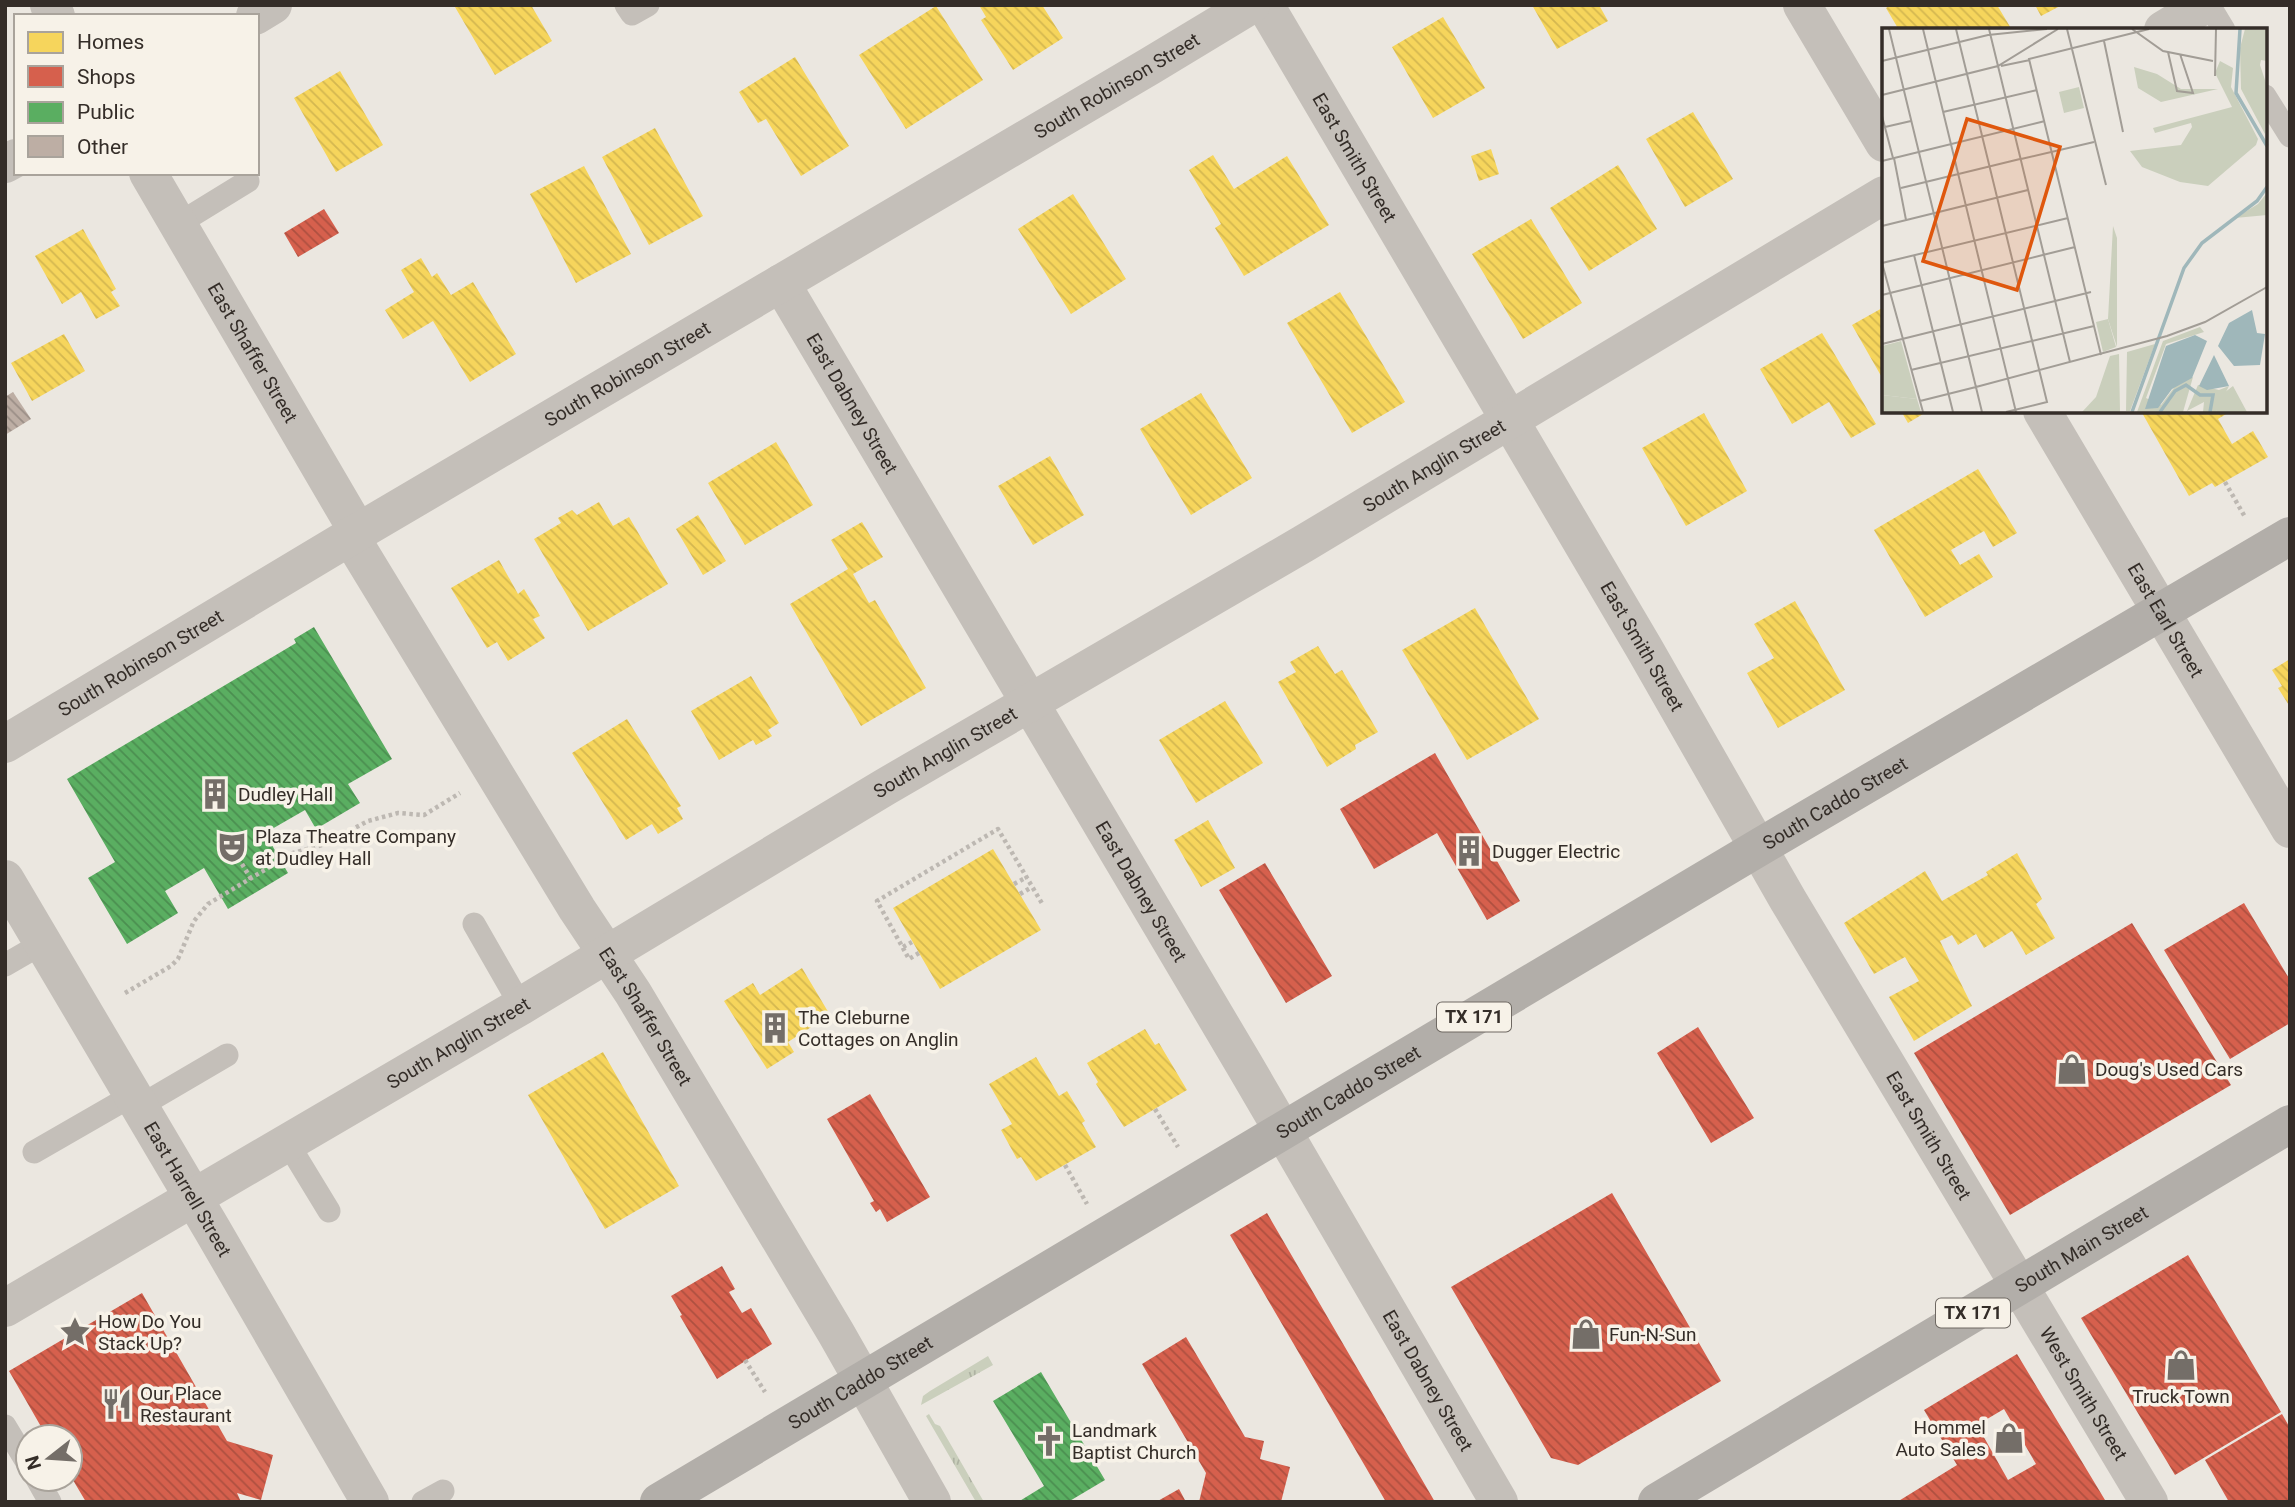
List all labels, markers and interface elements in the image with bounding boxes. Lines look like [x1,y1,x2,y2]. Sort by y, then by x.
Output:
legend [14,14,259,175]
street label: South Robinson Street [1030,28,1204,144]
inset map [1882,28,2267,413]
text: Homes [77,30,144,54]
text: Shops [77,65,136,89]
street label: East Smith Street [1307,89,1401,226]
text: Public [77,100,135,124]
text: Other [77,135,128,159]
street label: East Shaffer Street [203,279,303,427]
street label: South Robinson Street [540,316,714,432]
street label: East Dabney Street [801,329,903,478]
street label: South Anglin Street [1359,414,1510,517]
street label: East Earl Street [2123,559,2208,682]
street label: East Smith Street [1595,577,1689,715]
street label: South Robinson Street [54,605,227,721]
street label: South Anglin Street [869,702,1021,803]
street label: South Caddo Street [1759,752,1912,855]
building icon: Dudley Hall [198,777,232,811]
place label: Dudley Hall [238,783,333,806]
street label: East Dabney Street [1090,817,1192,966]
place label: Plaza Theatre Company at Dudley Hall [255,825,456,870]
theatre icon: Plaza Theatre Company at Dudley Hall [215,830,249,864]
building icon: Dugger Electric [1452,834,1486,868]
place label: Dugger Electric [1492,840,1620,863]
street label: East Shaffer Street [594,943,697,1090]
street label: South Anglin Street [383,992,534,1094]
road number: TX 171 [1437,1002,1511,1032]
place label: The Cleburne Cottages on Anglin [798,1006,959,1051]
building icon: The Cleburne Cottages on Anglin [758,1011,792,1045]
street label: South Caddo Street [1272,1041,1425,1144]
shop icon: Doug's Used Cars [2055,1052,2089,1086]
place label: Doug's Used Cars [2095,1058,2243,1081]
street label: East Smith Street [1881,1067,1976,1204]
street label: East Harrell Street [139,1118,236,1261]
street label: South Main Street [2011,1201,2152,1298]
road number: TX 171 [1936,1298,2010,1328]
street label: East Dabney Street [1378,1306,1478,1455]
place label: How Do You Stack Up? [98,1310,202,1355]
place icon: How Do You Stack Up? [58,1315,92,1349]
shop icon: Fun-N-Sun [1569,1317,1603,1351]
place label: Fun-N-Sun [1609,1323,1697,1346]
street label: West Smith Street [2035,1323,2132,1465]
street label: South Caddo Street [784,1331,937,1435]
shop icon: Truck Town [2164,1348,2198,1382]
place label: Our Place Restaurant [140,1382,232,1427]
place label: Truck Town [2132,1385,2230,1408]
restaurant icon: Our Place Restaurant [100,1387,134,1421]
place label: Hommel Auto Sales [1896,1416,1986,1461]
place label: Landmark Baptist Church [1072,1419,1196,1464]
shop icon: Hommel Auto Sales [1992,1421,2026,1455]
north arrow [14,1423,84,1493]
church icon: Landmark Baptist Church [1032,1424,1066,1458]
text: N [20,1453,46,1473]

